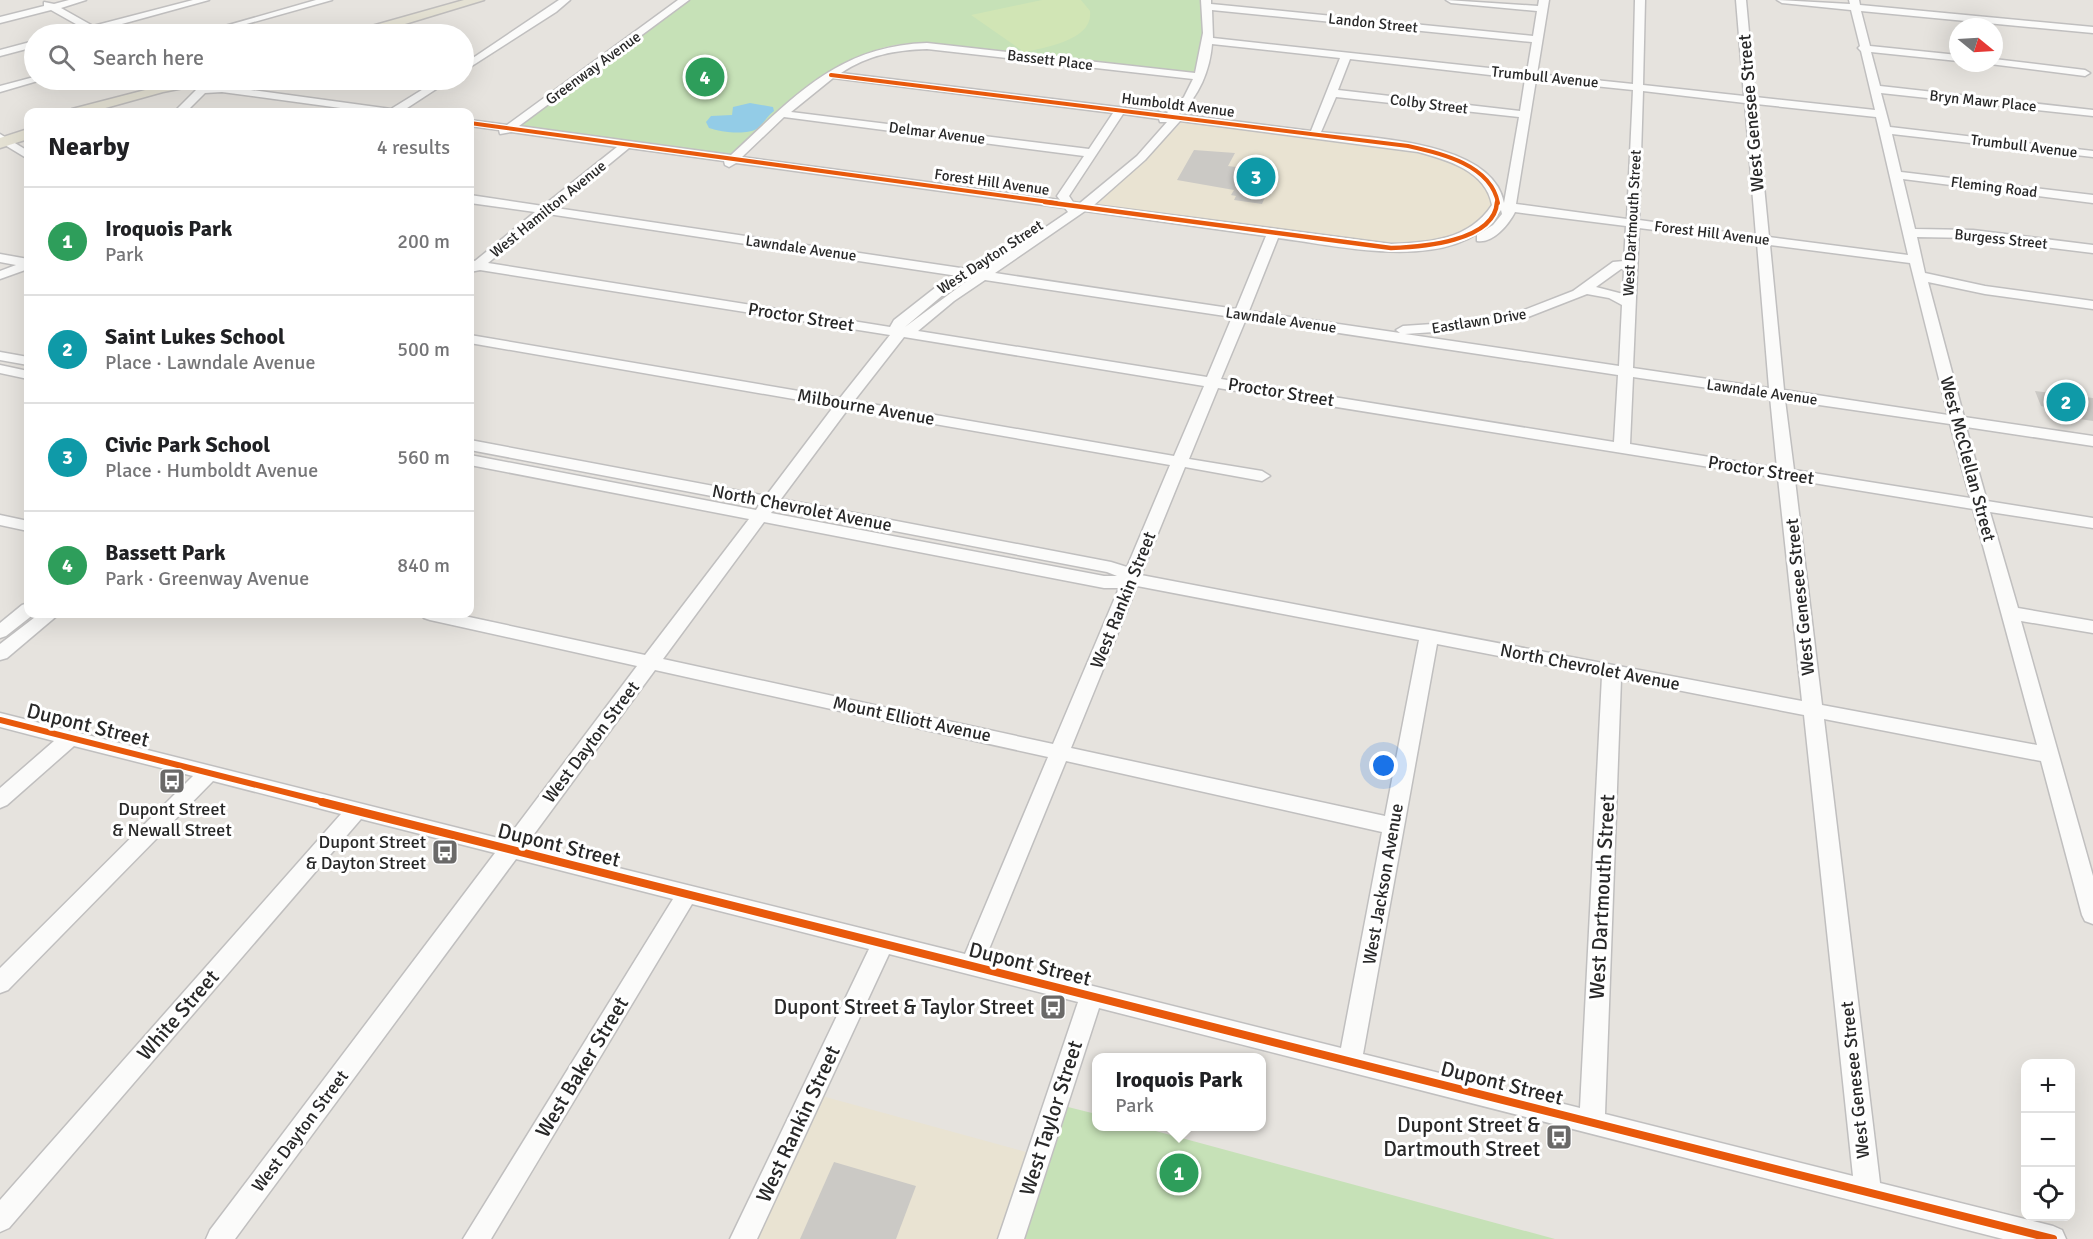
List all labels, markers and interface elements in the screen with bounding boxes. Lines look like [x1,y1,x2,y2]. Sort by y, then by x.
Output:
street label: Landon Street [1327,9,1419,37]
north arrow [1949,18,2003,72]
search box [24,24,474,90]
street label: Greenway Avenue [542,27,644,109]
street label: West Genesee Street [1733,33,1769,193]
icon: search [45,41,78,74]
text: Search here [93,44,204,71]
street label: Bassett Place [1006,46,1094,74]
pin: 4 [686,54,724,100]
street label: Trumbull Avenue [1491,62,1599,92]
street label: Bryn Mawr Place [1929,86,2037,116]
street label: Humboldt Avenue [1120,89,1236,121]
street label: Colby Street [1389,90,1469,118]
street label: Delmar Avenue [888,118,986,148]
text: Nearby [48,131,129,163]
street label: Trumbull Avenue [1970,131,2078,161]
text: 4 results [377,135,450,160]
street label: West Dartmouth Street [1619,149,1645,297]
pin: 3 [1236,154,1276,200]
street label: West Hamilton Avenue [486,157,610,261]
street label: Forest Hill Avenue [933,165,1051,199]
street label: Fleming Road [1950,173,2038,201]
text: Iroquois Park [105,215,232,242]
street label: West Dayton Street [934,216,1046,298]
street label: Forest Hill Avenue [1653,217,1771,249]
street label: Burgess Street [1954,225,2048,253]
text: 1 [62,229,73,254]
text: 200 m [397,229,450,254]
street label: Lawndale Avenue [744,231,858,265]
text: Park [105,242,143,267]
street label: Proctor Street [746,298,856,336]
street label: Lawndale Avenue [1224,303,1338,337]
street label: Eastlawn Drive [1430,305,1528,337]
text: Saint Lukes School [105,323,285,350]
text: 2 [62,337,73,362]
text: 500 m [397,337,450,362]
text: Place · Lawndale Avenue [105,350,315,375]
street label: Proctor Street [1226,373,1336,411]
street label: West McClellan Street [1935,374,2001,544]
street label: Lawndale Avenue [1705,375,1819,409]
pin: 2 [2046,380,2086,424]
street label: Milbourne Avenue [796,384,936,430]
text: Civic Park School [105,431,270,458]
text: 3 [62,445,73,470]
text: 560 m [397,445,450,470]
street label: Proctor Street [1706,451,1816,489]
text: Place · Humboldt Avenue [105,458,318,483]
street label: North Chevrolet Avenue [710,480,894,536]
street label: West Genesee Street [1781,517,1819,677]
street label: West Rankin Street [1085,528,1161,672]
text: Bassett Park [105,539,226,566]
text: 4 [62,553,73,578]
text: 840 m [397,553,450,578]
text: Park · Greenway Avenue [105,566,309,591]
street label: North Chevrolet Avenue [1498,639,1682,695]
street label: West Dayton Street [538,677,644,807]
street label: Mount Elliott Avenue [831,691,993,747]
street label: Dupont Street [24,697,152,753]
your location [1369,751,1398,780]
bus stop icon: Dupont Street & Newall Street [157,766,187,796]
street label: West Dartmouth Street [1584,794,1620,1000]
place label: Dupont Street & Newall Street [112,798,232,841]
street label: West Jackson Avenue [1358,802,1408,966]
street label: Dupont Street [495,817,623,873]
place label: Dupont Street & Dayton Street [306,831,426,874]
bus stop icon: Dupont Street & Dayton Street [430,837,460,867]
street label: Dupont Street [966,936,1094,992]
street label: White Street [131,964,225,1066]
street label: West Baker Street [530,992,634,1142]
bus stop icon: Dupont Street & Taylor Street [1038,992,1068,1022]
place label: Dupont Street & Taylor Street [773,994,1034,1020]
street label: West Genesee Street [1836,1000,1874,1160]
street label: West Taylor Street [1014,1037,1088,1199]
street label: West Rankin Street [750,1041,846,1207]
popup [1092,1053,1266,1131]
street label: Dupont Street [1438,1055,1566,1111]
map controls [2021,1059,2075,1221]
button: + [2021,1059,2075,1113]
street label: West Dayton Street [247,1066,353,1196]
text: Iroquois Park [1115,1066,1243,1093]
text: Park [1115,1093,1154,1118]
place label: Dupont Street & Dartmouth Street [1383,1112,1540,1162]
button: − [2021,1113,2075,1167]
bus stop icon: Dupont Street & Dartmouth Street [1544,1122,1574,1152]
pin: 1 [1160,1150,1198,1196]
button: locate [2021,1167,2075,1221]

